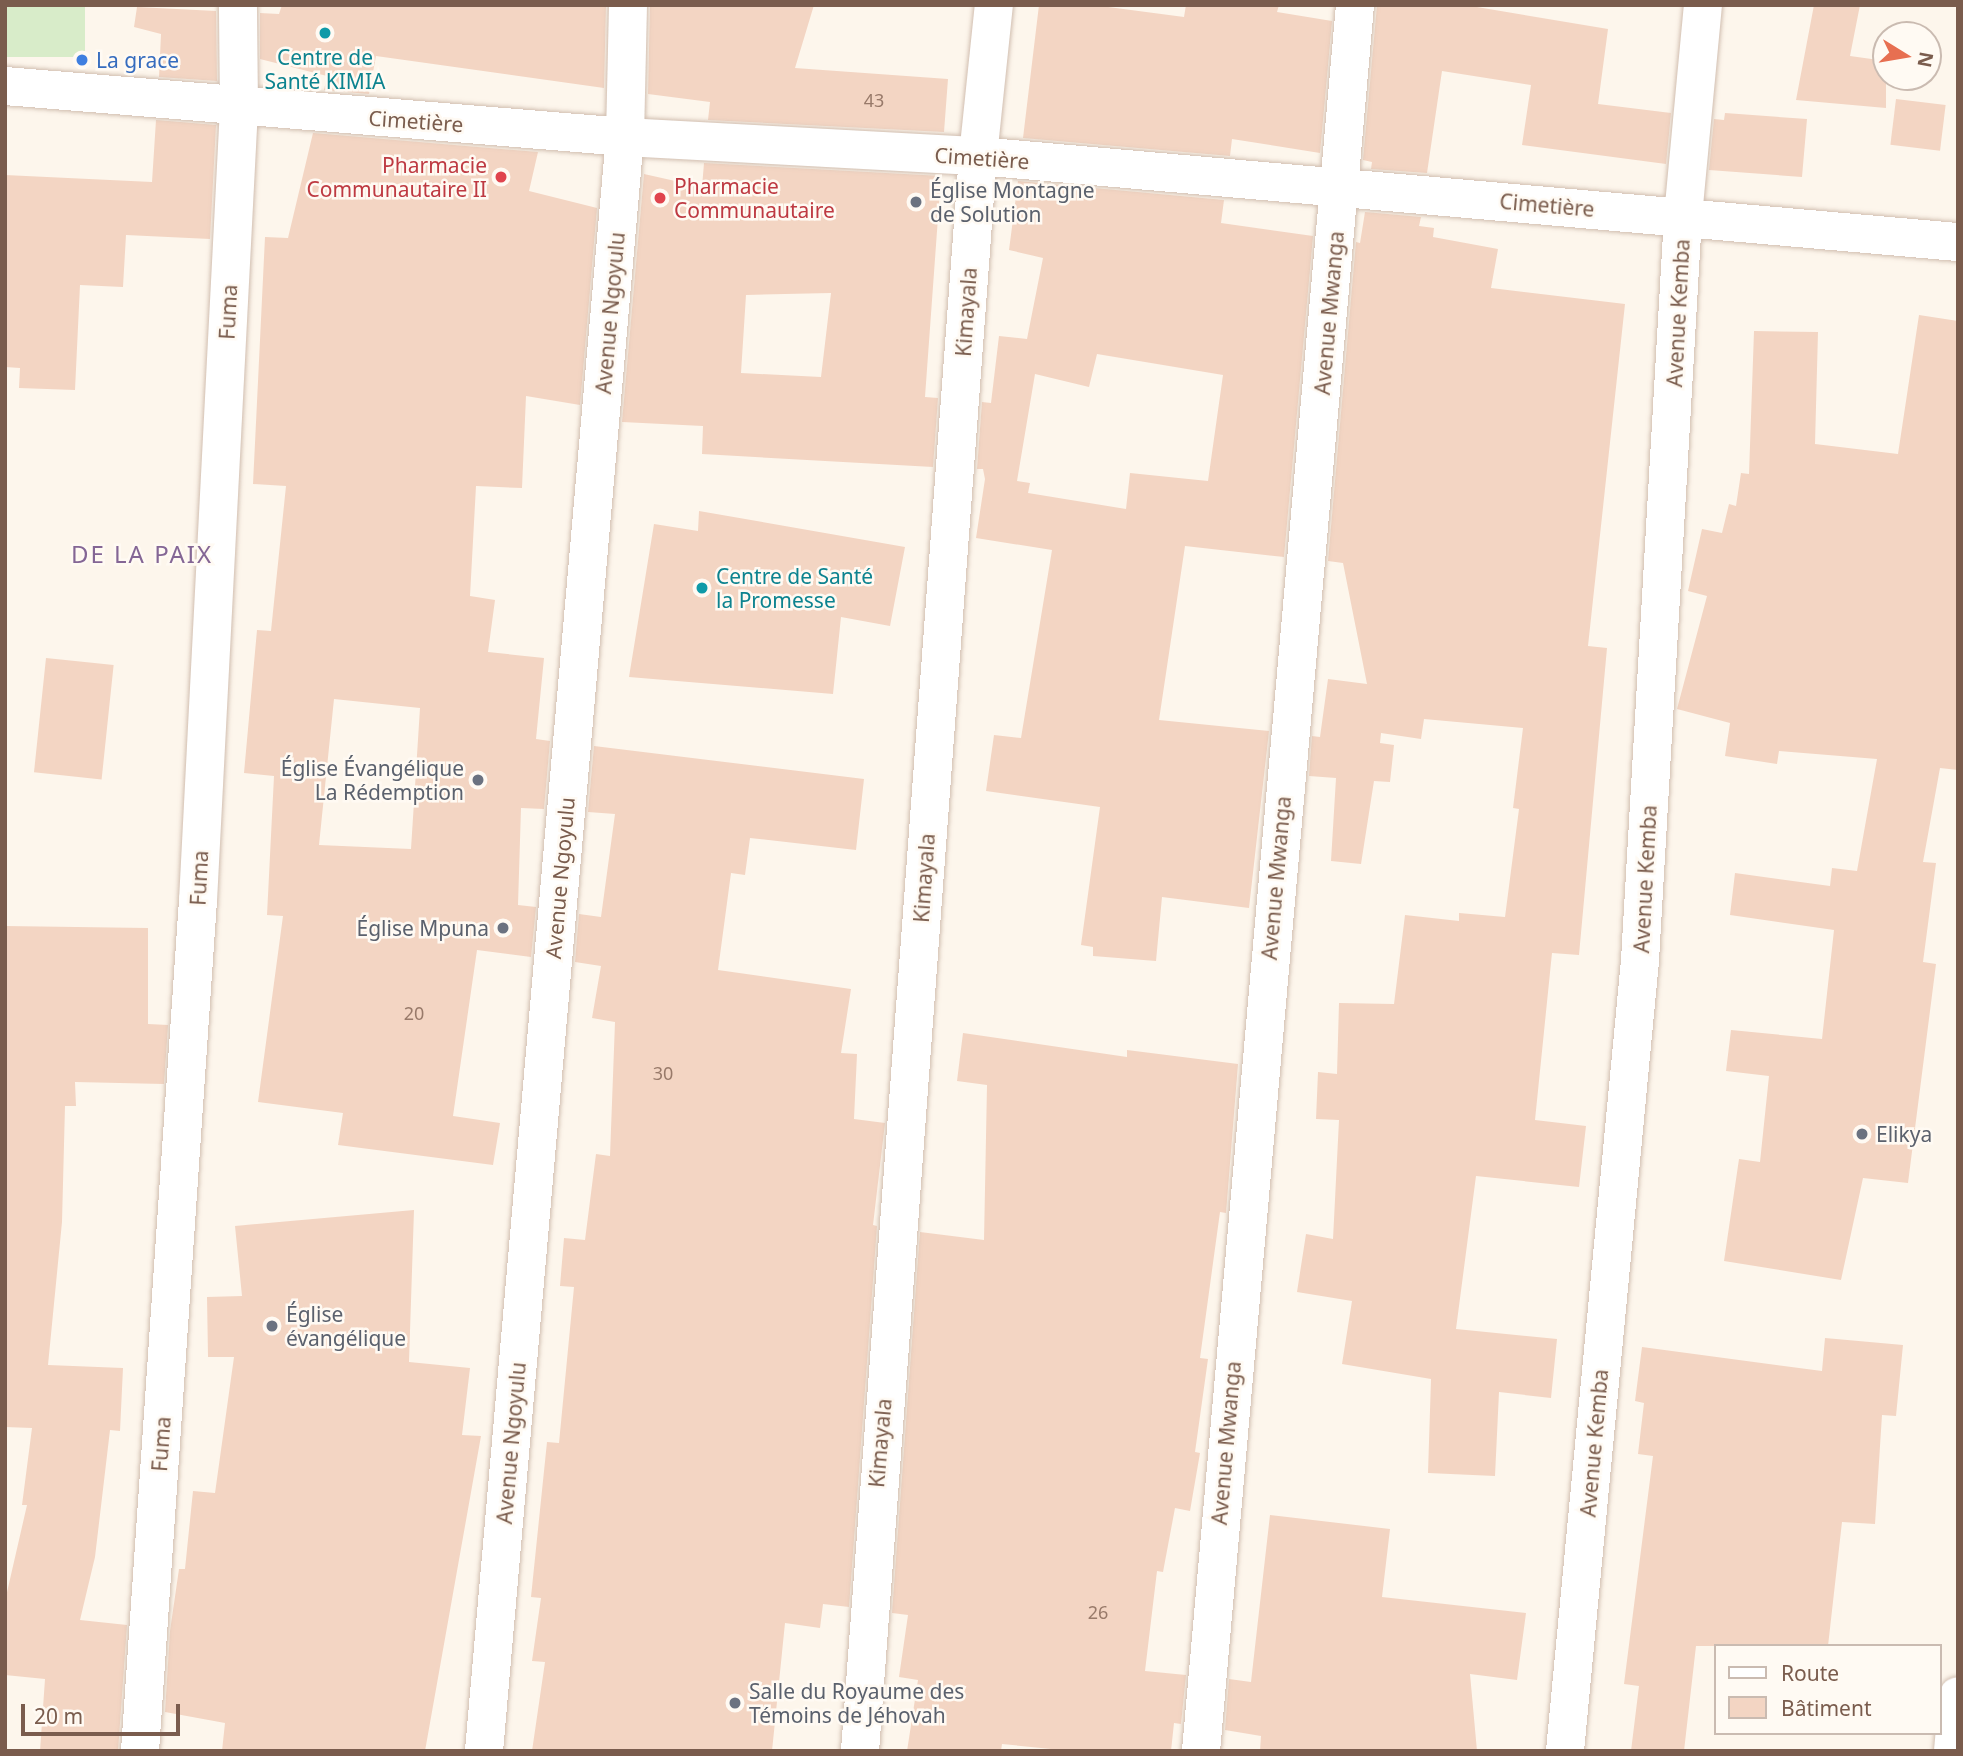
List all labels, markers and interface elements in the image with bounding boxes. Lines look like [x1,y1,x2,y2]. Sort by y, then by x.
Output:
north arrow [1872,21,1942,91]
marker: Centre de Santé KIMIA [317,25,333,41]
place label: Centre de Santé KIMIA [265,44,385,94]
place label: La grace [96,47,179,73]
text: N [1911,50,1940,70]
marker: La grace [74,52,90,68]
house number: 43 [864,89,884,111]
street label: Cimetière [368,105,464,137]
street label: Cimetière [934,142,1030,174]
place label: Pharmacie Communautaire II [306,152,487,202]
marker: Pharmacie Communautaire II [493,169,509,185]
place label: Pharmacie Communautaire [674,173,835,223]
place label: Église Montagne de Solution [930,177,1095,227]
street label: Cimetière [1499,188,1595,222]
marker: Pharmacie Communautaire [652,190,668,206]
marker: Église Montagne de Solution [908,194,924,210]
street label: Avenue Mwanga [1309,230,1349,396]
street label: Avenue Ngoyulu [590,231,630,395]
street label: Avenue Kemba [1662,238,1694,388]
street label: Kimayala [950,266,982,358]
street label: Fuma [214,284,242,340]
district label: DE LA PAIX [72,540,212,568]
place label: Centre de Santé la Promesse [716,563,873,613]
marker: Centre de Santé la Promesse [694,580,710,596]
place label: Église Évangélique La Rédemption [281,755,464,805]
marker: Église Évangélique La Rédemption [470,772,486,788]
street label: Avenue Mwanga [1256,795,1296,961]
street label: Avenue Ngoyulu [540,796,580,960]
street label: Avenue Kemba [1629,804,1661,954]
street label: Kimayala [908,832,940,924]
street label: Fuma [185,850,213,906]
place label: Église Mpuna [357,915,489,941]
marker: Église Mpuna [495,920,511,936]
house number: 20 [404,1002,424,1024]
house number: 30 [653,1062,673,1084]
place label: Elikya [1876,1121,1932,1147]
marker: Elikya [1854,1126,1870,1142]
place label: Église évangélique [286,1301,406,1351]
marker: Église évangélique [264,1318,280,1334]
street label: Avenue Mwanga [1206,1360,1246,1526]
street label: Avenue Ngoyulu [491,1361,531,1525]
street label: Avenue Kemba [1575,1368,1613,1518]
street label: Kimayala [864,1397,896,1489]
street label: Fuma [147,1416,175,1472]
house number: 26 [1088,1601,1108,1623]
legend [1714,1644,1942,1735]
text: Route [1781,1659,1839,1687]
place label: Salle du Royaume des Témoins de Jéhovah [749,1678,964,1728]
scale bar [24,1690,184,1734]
text: Bâtiment [1781,1694,1871,1722]
marker: Salle du Royaume des Témoins de Jéhovah [727,1695,743,1711]
text: 20 m [34,1702,83,1730]

